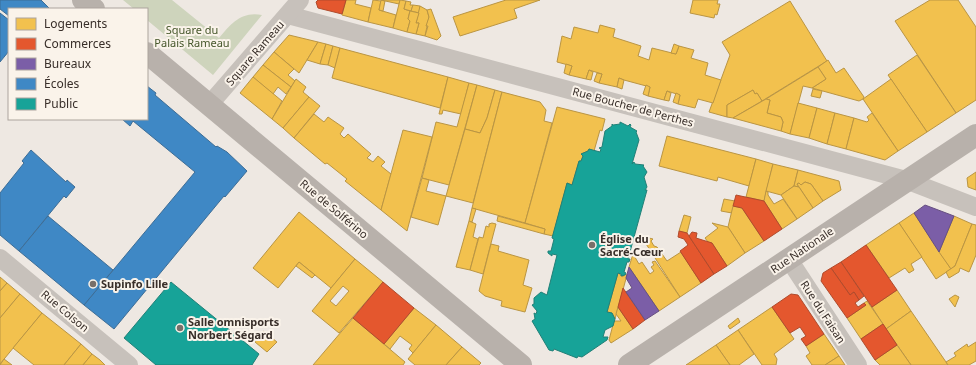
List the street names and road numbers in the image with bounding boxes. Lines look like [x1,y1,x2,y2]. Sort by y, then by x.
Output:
street label: Square Rameau [222,17,287,88]
street label: Rue Boucher de Perthes [571,83,695,130]
street label: Rue de Solférino [297,176,372,242]
street label: Rue Nationale [767,223,836,276]
street label: Rue du Faisan [797,277,849,346]
street label: Rue Colson [38,286,92,335]

